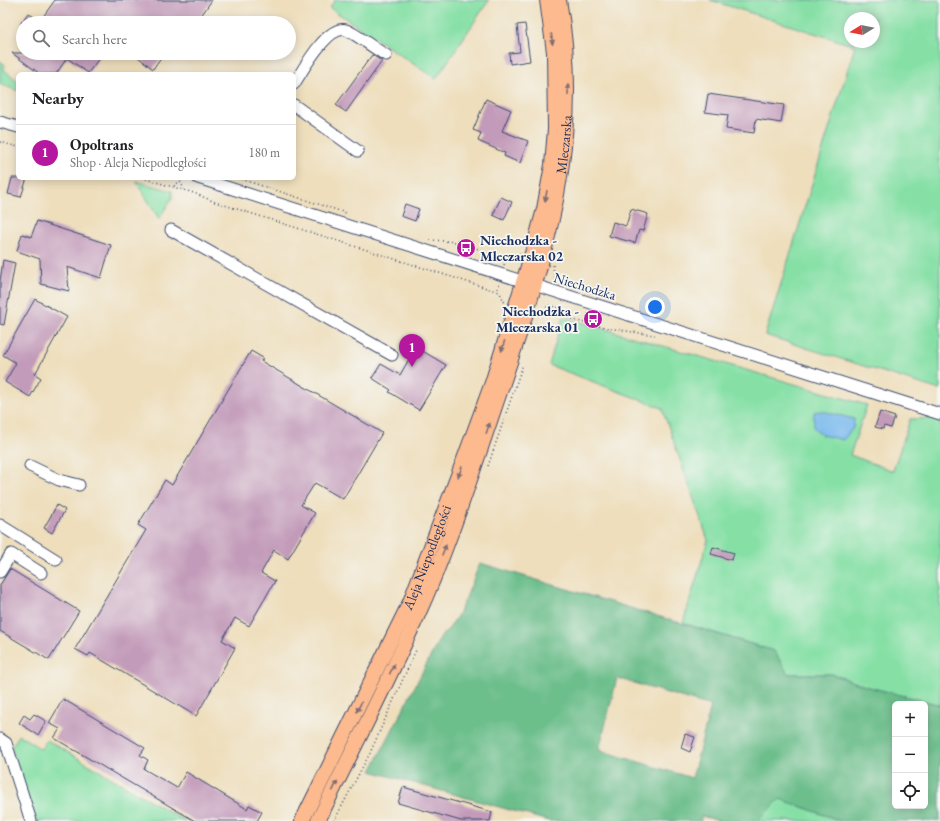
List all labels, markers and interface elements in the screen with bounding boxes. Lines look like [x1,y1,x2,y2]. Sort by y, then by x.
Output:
north arrow [844,12,880,48]
search box [16,16,296,60]
icon: search [30,27,52,49]
text: Search here [62,29,127,48]
one-way arrow [549,33,556,45]
one-way arrow [565,83,571,96]
text: Nearby [32,87,84,109]
street label: Mleczarska [552,114,576,175]
text: Opoltrans [70,135,133,154]
text: 1 [42,144,48,161]
text: 180 m [249,144,280,161]
text: Shop · Aleja Niepodległości [70,154,207,171]
one-way arrow [543,190,549,202]
place label: Niechodzka - Mleczarska 02 [480,231,564,265]
bus stop icon: Niechodzka - Mleczarska 02 [455,237,477,259]
street label: Niechodzka [552,268,619,304]
your location [645,297,665,317]
place label: Niechodzka - Mleczarska 01 [496,302,580,336]
bus stop icon: Niechodzka - Mleczarska 01 [582,308,604,330]
pin: 1 [399,334,425,367]
one-way arrow [500,340,506,352]
one-way arrow [485,421,491,433]
one-way arrow [456,467,462,479]
street label: Aleja Niepodległości [398,502,455,614]
one-way arrow [442,544,448,556]
one-way arrow [389,663,395,675]
one-way arrow [356,701,362,713]
map controls [892,701,928,809]
button: + [892,701,928,737]
button: − [892,737,928,773]
button: locate [892,773,928,809]
one-way arrow [332,780,338,792]

